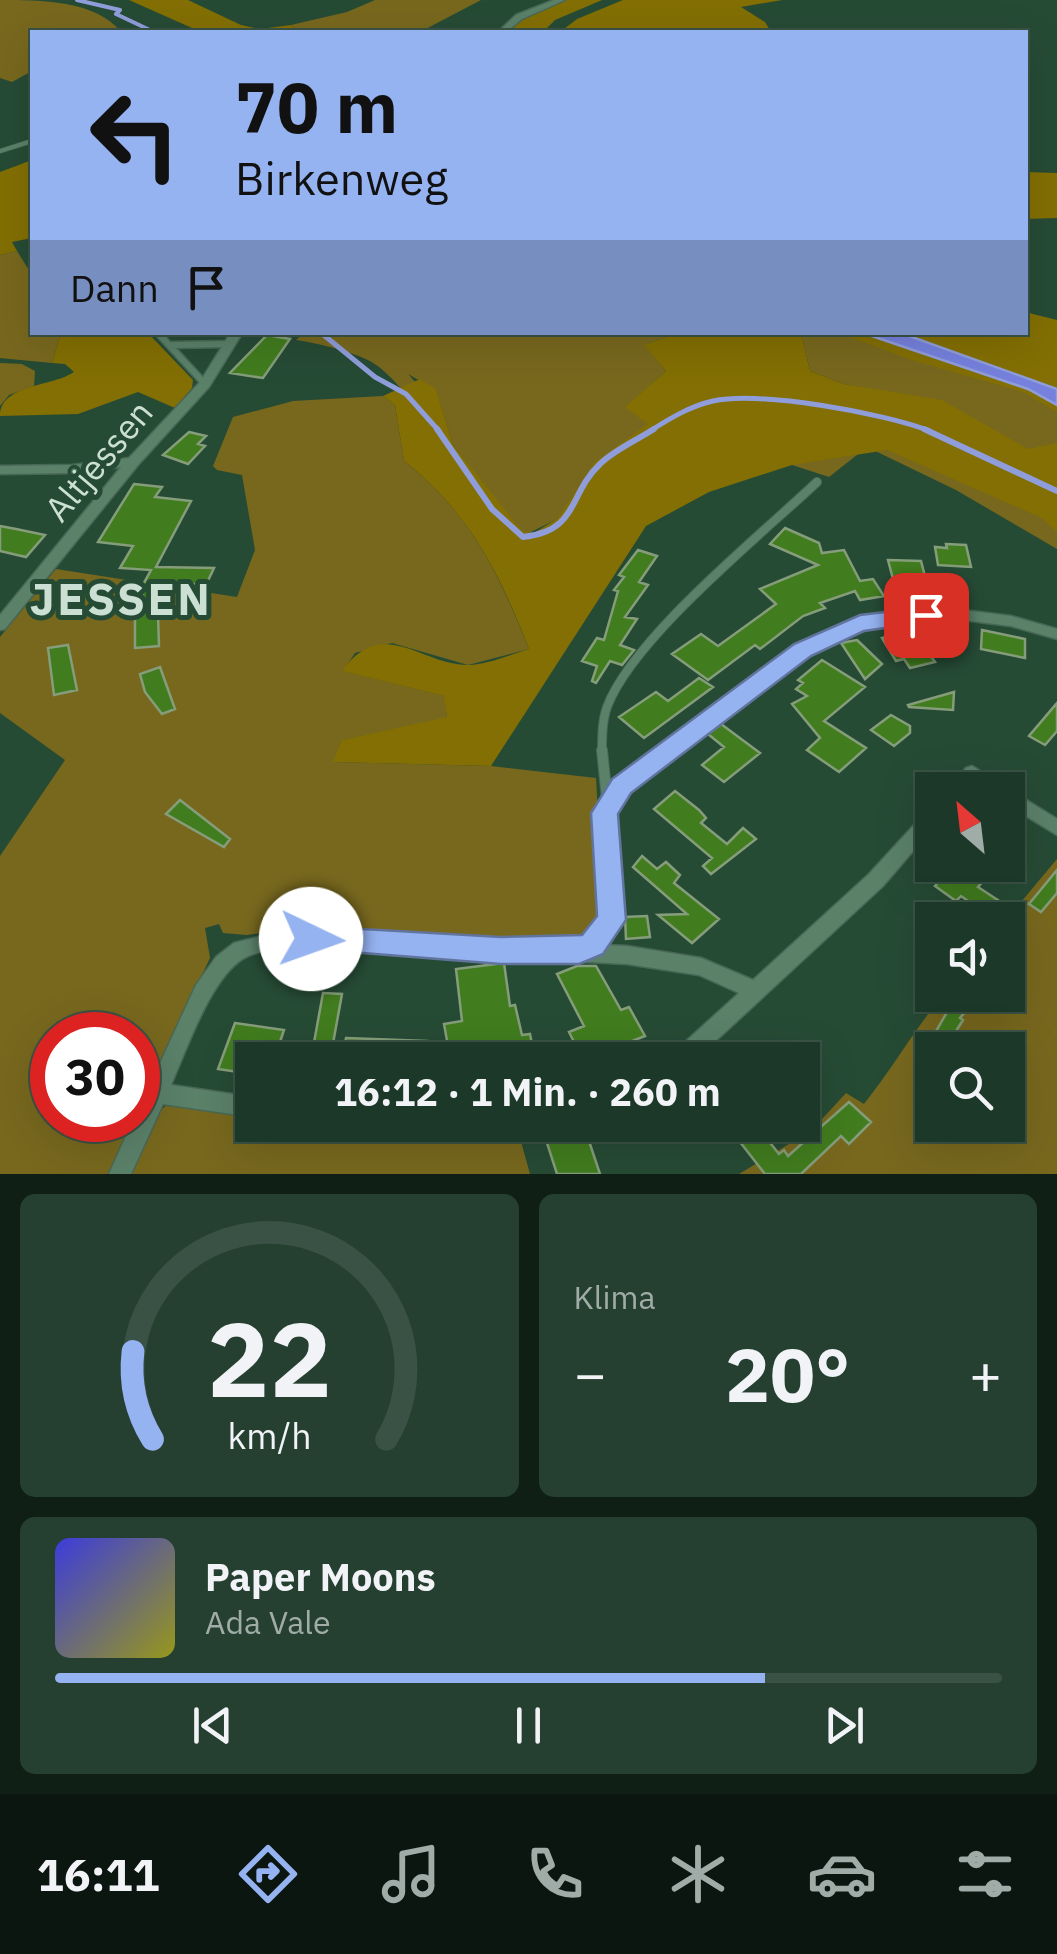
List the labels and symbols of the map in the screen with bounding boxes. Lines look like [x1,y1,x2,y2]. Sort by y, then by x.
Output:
street label: Altjessen [34,390,162,531]
district label: JESSEN [30,569,212,627]
pin [884,573,969,658]
north arrow [915,772,1025,882]
position arrow [259,887,363,991]
speed limit sign: 30 [30,1012,160,1142]

